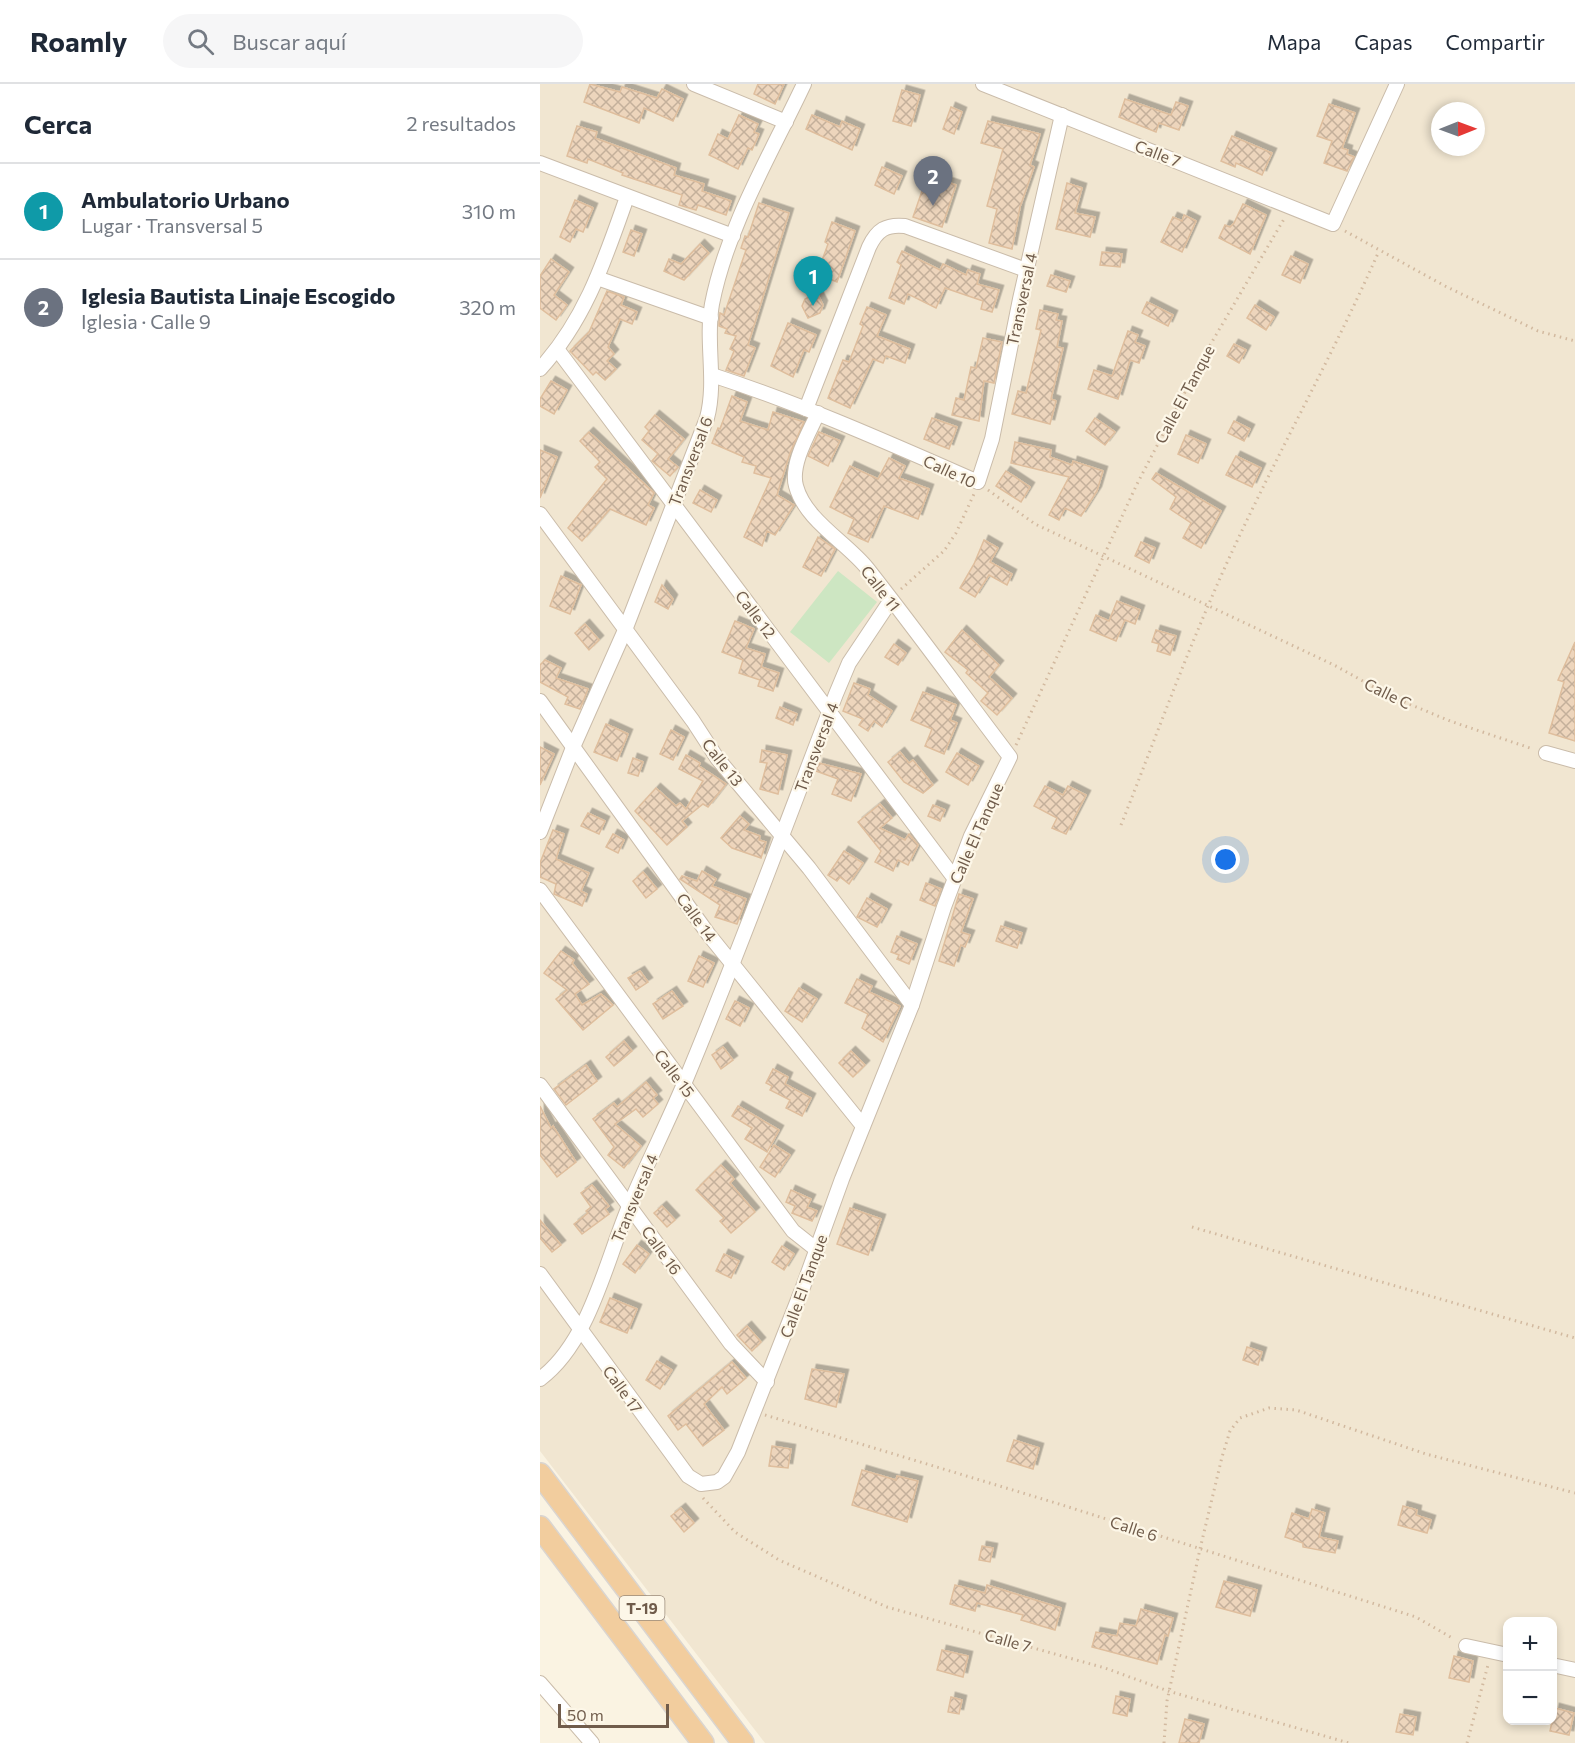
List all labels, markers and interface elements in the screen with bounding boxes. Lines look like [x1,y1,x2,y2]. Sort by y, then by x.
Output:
search box [163,14,583,68]
text: Roamly [30,24,127,58]
icon: search [184,25,217,58]
text: Buscar aquí [232,28,346,55]
text: Mapa [1267,29,1321,54]
text: Capas [1354,29,1413,54]
text: Compartir [1446,29,1545,54]
north arrow [1431,102,1485,156]
text: Cerca [24,108,92,139]
text: 2 resultados [406,111,516,135]
street label: Calle 7 [1132,136,1184,170]
pin: 2 [914,156,952,206]
text: Ambulatorio Urbano [81,186,290,213]
text: 1 [39,199,48,223]
text: 310 m [462,199,516,223]
text: Lugar · Transversal 5 [81,213,263,237]
street label: Transversal 4 [1002,250,1040,347]
pin: 1 [794,256,832,306]
text: Iglesia Bautista Linaje Escogido [81,282,395,309]
text: 2 [38,295,49,319]
text: 320 m [459,295,516,319]
text: Iglesia · Calle 9 [81,309,211,333]
street label: Calle El Tanque [1150,342,1218,446]
street label: Transversal 6 [664,413,716,509]
street label: Calle 10 [920,451,980,491]
street label: Calle 11 [857,561,905,615]
street label: Calle 12 [732,586,780,642]
street label: Calle C [1361,674,1415,712]
street label: Transversal 4 [790,699,842,795]
street label: Calle 13 [699,735,747,789]
street label: Calle El Tanque [945,779,1007,887]
your location [1211,845,1240,874]
street label: Calle 14 [673,889,721,945]
street label: Calle 15 [651,1045,699,1101]
street label: Transversal 4 [607,1150,661,1245]
street label: Calle 16 [638,1222,686,1278]
street label: Calle El Tanque [775,1232,831,1340]
street label: Calle 17 [599,1361,647,1417]
street label: Calle 6 [1108,1511,1160,1545]
road number: T-19 [620,1596,664,1620]
map controls [1503,1617,1557,1725]
button: + [1503,1617,1557,1671]
street label: Calle 7 [983,1624,1033,1656]
button: − [1503,1671,1557,1725]
scale bar [558,1701,669,1728]
text: 50 m [567,1705,604,1724]

